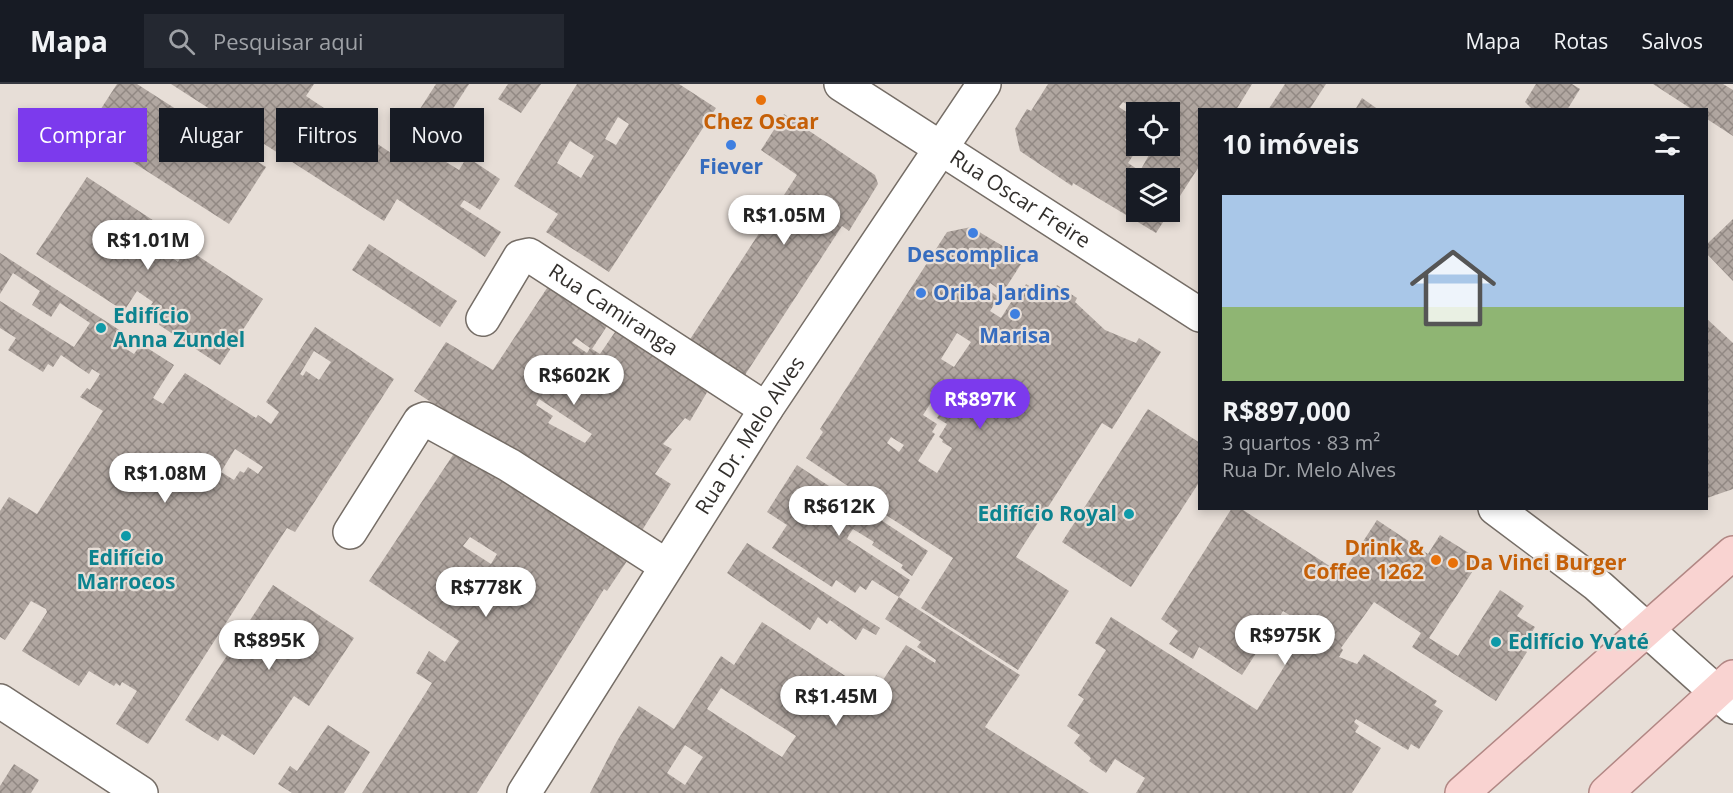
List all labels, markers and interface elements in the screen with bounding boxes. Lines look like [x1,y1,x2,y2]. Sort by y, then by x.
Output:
search box [144,14,564,68]
text: Mapa [30,22,108,60]
icon: search [165,25,198,58]
text: Pesquisar aqui [213,26,364,56]
text: Mapa [1466,27,1521,55]
text: Rotas [1554,27,1608,55]
text: Salvos [1641,27,1703,55]
marker: Chez Oscar [754,93,768,107]
map controls [1126,102,1180,222]
button: locate [1126,102,1180,156]
place label: Chez Oscar [703,107,819,135]
chip: Comprar [18,108,147,162]
chip: Alugar [159,108,264,162]
chip: Filtros [276,108,378,162]
chip: Novo [390,108,484,162]
text: 10 imóveis [1222,126,1359,162]
icon: filters [1651,128,1684,161]
marker: Fiever [724,138,738,152]
street label: Rua Oscar Freire [945,143,1096,254]
place label: Fiever [699,152,764,180]
button: layers [1126,168,1180,222]
pin: R$1.05M [729,195,839,246]
text: R$1.05M [742,201,826,228]
pin: R$1.01M [93,220,203,271]
text: R$1.01M [106,226,190,253]
marker: Descomplica [966,226,980,240]
icon: home [1399,234,1507,342]
place label: Descomplica [907,240,1039,268]
street label: Rua Camiranga [544,257,684,361]
place label: Oriba Jardins [933,278,1070,306]
marker: Oriba Jardins [914,286,928,300]
place label: Edifício Anna Zundel [113,301,245,353]
marker: Marisa [1008,307,1022,321]
marker: Edifício Anna Zundel [94,321,108,335]
place label: Marisa [979,321,1051,349]
street label: Rua Dr. Melo Alves [688,350,811,519]
pin: R$602K [525,355,623,406]
text: R$602K [538,361,610,388]
pin: R$897K [931,379,1029,430]
text: R$897K [944,385,1016,412]
text: R$897,000 [1222,393,1351,429]
text: 3 quartos · 83 m² [1222,429,1380,456]
pin: R$1.08M [110,453,220,504]
text: Rua Dr. Melo Alves [1222,456,1396,483]
text: R$1.08M [123,459,207,486]
pin: R$612K [790,486,888,537]
text: R$612K [803,492,875,519]
place label: Edifício Royal [977,499,1117,527]
marker: Edifício Royal [1122,507,1136,521]
marker: Edifício Marrocos [119,529,133,543]
place label: Drink & Coffee 1262 [1303,533,1424,585]
place label: Edifício Marrocos [77,543,175,595]
place label: Da Vinci Burger [1465,548,1627,576]
marker: Drink & Coffee 1262 [1429,553,1443,567]
marker: Da Vinci Burger [1446,556,1460,570]
pin: R$778K [437,567,535,618]
text: R$778K [450,573,522,600]
pin: R$975K [1236,615,1334,666]
pin: R$895K [220,620,318,671]
text: R$975K [1249,621,1321,648]
text: R$895K [233,626,305,653]
place label: Edifício Yvaté [1508,627,1649,655]
marker: Edifício Yvaté [1489,635,1503,649]
pin: R$1.45M [781,676,891,727]
text: R$1.45M [794,682,878,709]

